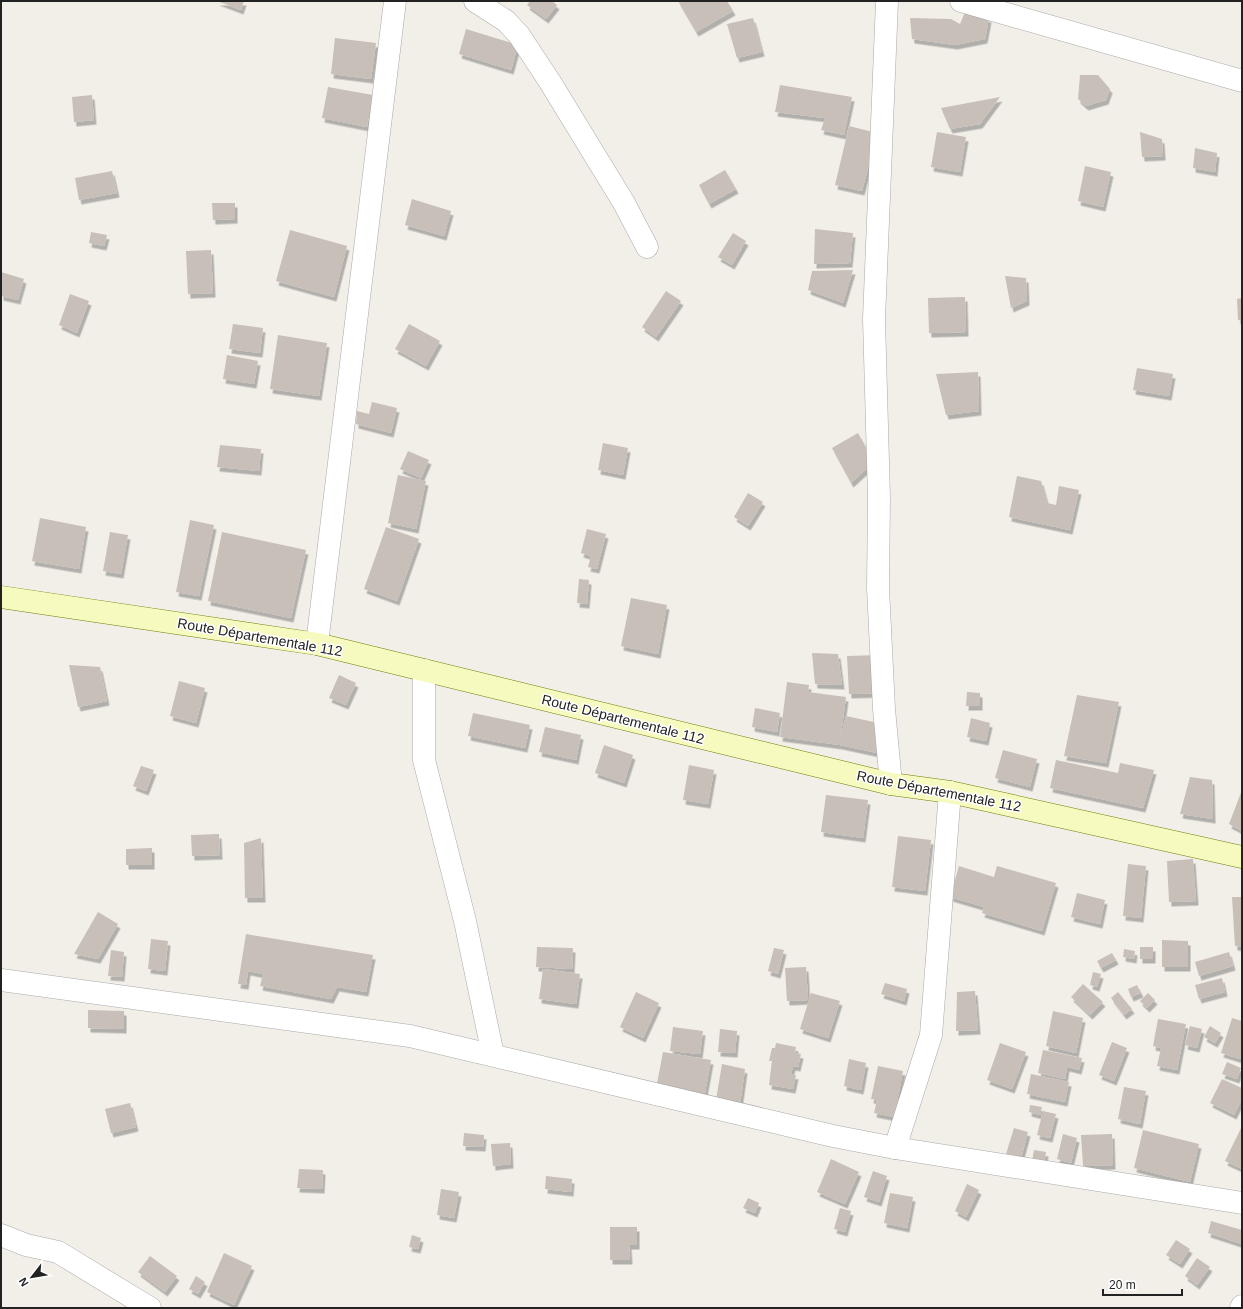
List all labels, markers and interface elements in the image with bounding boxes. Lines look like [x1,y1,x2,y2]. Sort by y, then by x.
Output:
street label: Route Départementale 112 [176,615,344,659]
street label: Route Départementale 112 [540,691,706,747]
street label: Route Départementale 112 [855,767,1023,815]
north arrow [12,1257,52,1297]
scale bar [1103,1271,1182,1297]
text: N [16,1276,31,1289]
text: 20 m [1109,1278,1136,1292]

